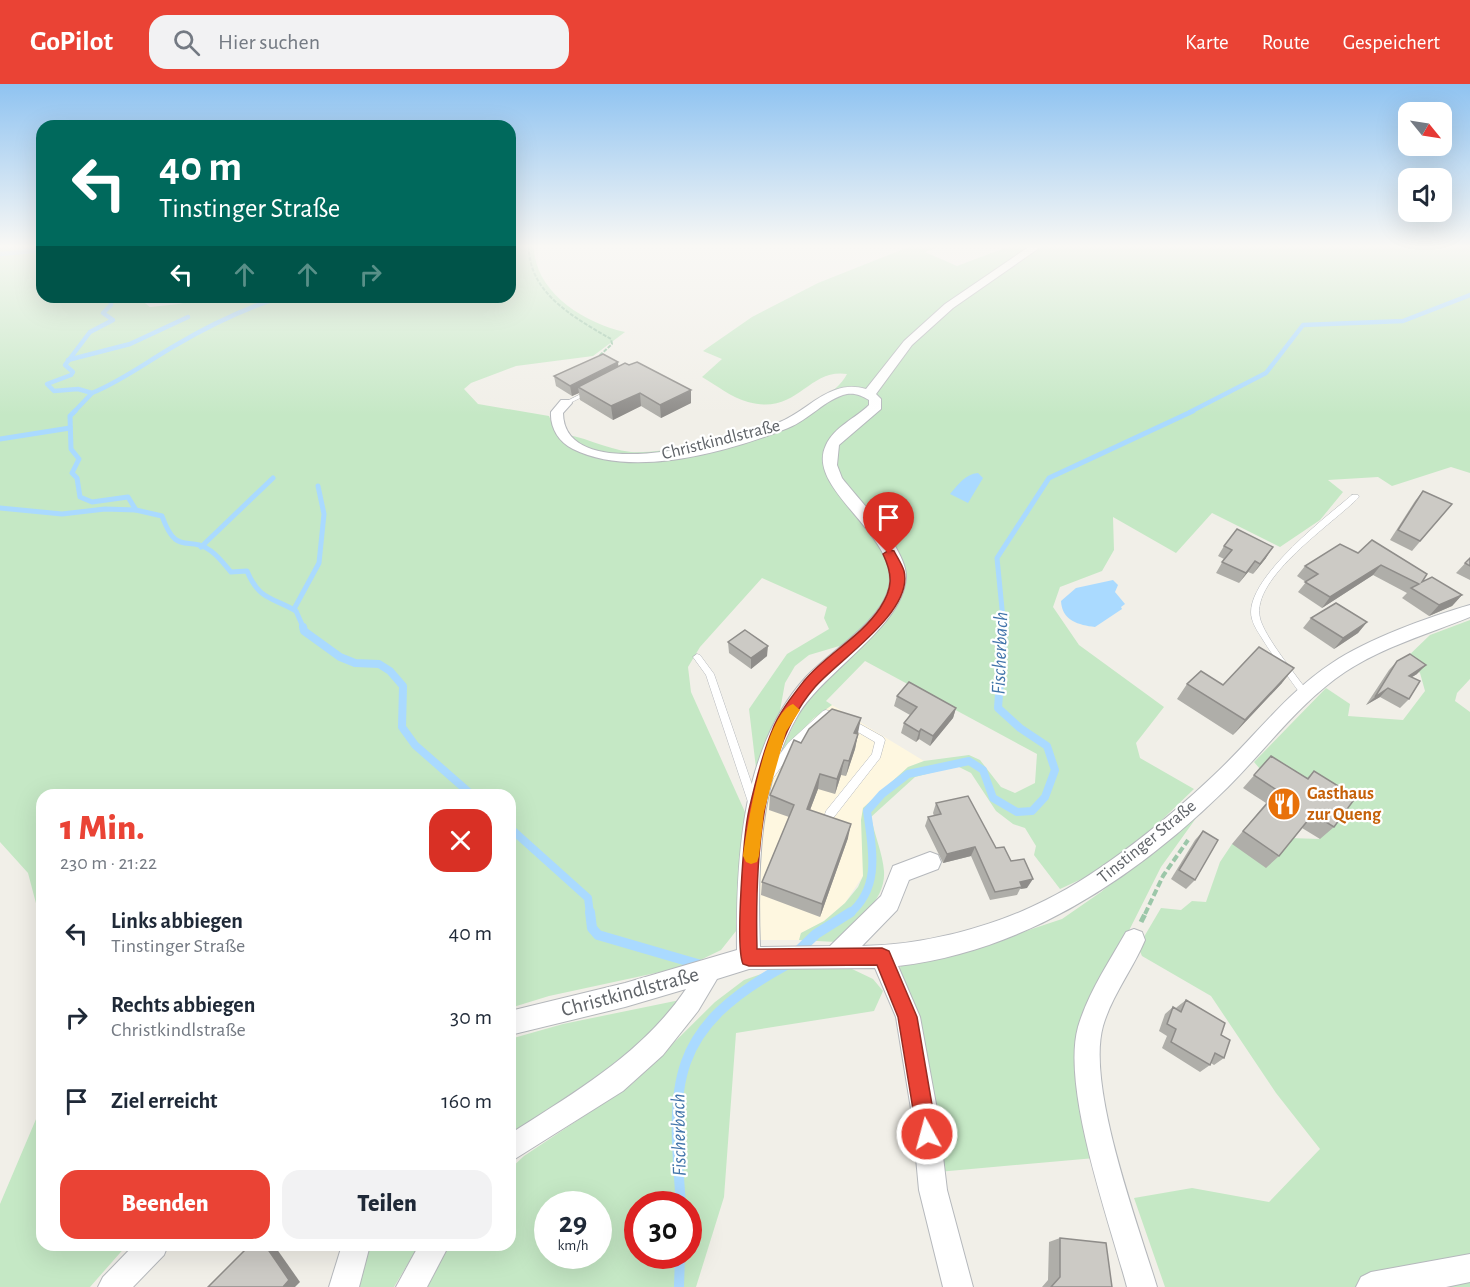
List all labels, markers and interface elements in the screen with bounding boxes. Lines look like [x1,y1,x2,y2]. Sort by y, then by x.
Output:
search box [149,15,569,69]
icon: search [170,26,203,59]
text: GoPilot [30,28,113,56]
text: Hier suchen [218,31,320,53]
text: Karte [1185,32,1229,53]
text: Route [1262,32,1310,53]
text: Gespeichert [1343,32,1440,53]
north arrow [1398,102,1452,156]
map controls [1398,102,1452,222]
icon: left [60,144,138,222]
text: 40 m [159,146,242,188]
button: sound [1398,168,1452,222]
text: Tinstinger Straße [159,195,340,222]
icon: left [165,258,198,291]
icon: ahead [228,258,261,291]
icon: ahead [291,258,324,291]
icon: right [354,258,387,291]
street label: Christkindlstraße [660,417,782,463]
pin [863,492,914,554]
icon: arrive [872,501,905,534]
water label: Fischerbach [989,611,1011,695]
place label: Gasthaus zur Queng [1307,785,1382,824]
restaurant icon: Gasthaus zur Queng [1266,786,1302,822]
street label: Tinstinger Straße [1094,797,1200,887]
button: close [429,809,492,872]
text: 1 Min. [60,810,145,846]
text: 230 m · 21:22 [60,853,157,873]
text: Links abbiegen [111,910,243,932]
icon: left [60,917,93,950]
text: 40 m [449,922,492,944]
text: Tinstinger Straße [111,936,245,956]
street label: Christkindlstraße [559,964,701,1020]
text: Rechts abbiegen [111,994,255,1016]
icon: right [60,1001,93,1034]
text: 30 m [450,1006,492,1028]
text: Christkindlstraße [111,1020,246,1040]
icon: arrive [60,1085,93,1118]
text: Ziel erreicht [111,1090,218,1112]
text: 160 m [441,1090,492,1112]
water label: Fischerbach [668,1093,690,1177]
position arrow [895,1102,959,1166]
button: Beenden [60,1170,270,1239]
button: Teilen [282,1170,492,1239]
speed limit sign: 30 [624,1191,702,1269]
text: 29 [559,1208,587,1238]
text: km/h [558,1238,588,1253]

